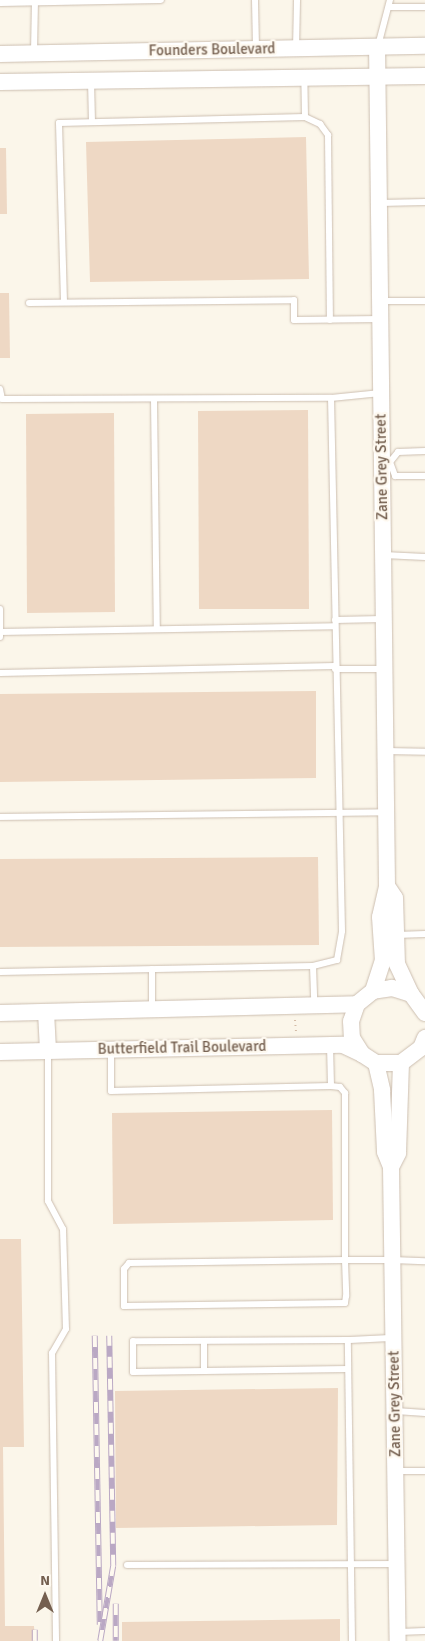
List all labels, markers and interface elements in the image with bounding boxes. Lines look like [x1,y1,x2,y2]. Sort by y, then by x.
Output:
street label: Founders Boulevard [148,40,276,60]
street label: Zane Grey Street [372,414,392,520]
street label: Butterfield Trail Boulevard [97,1038,267,1058]
street label: Zane Grey Street [385,1351,405,1457]
north arrow [20,1571,70,1621]
text: N [40,1572,50,1589]

